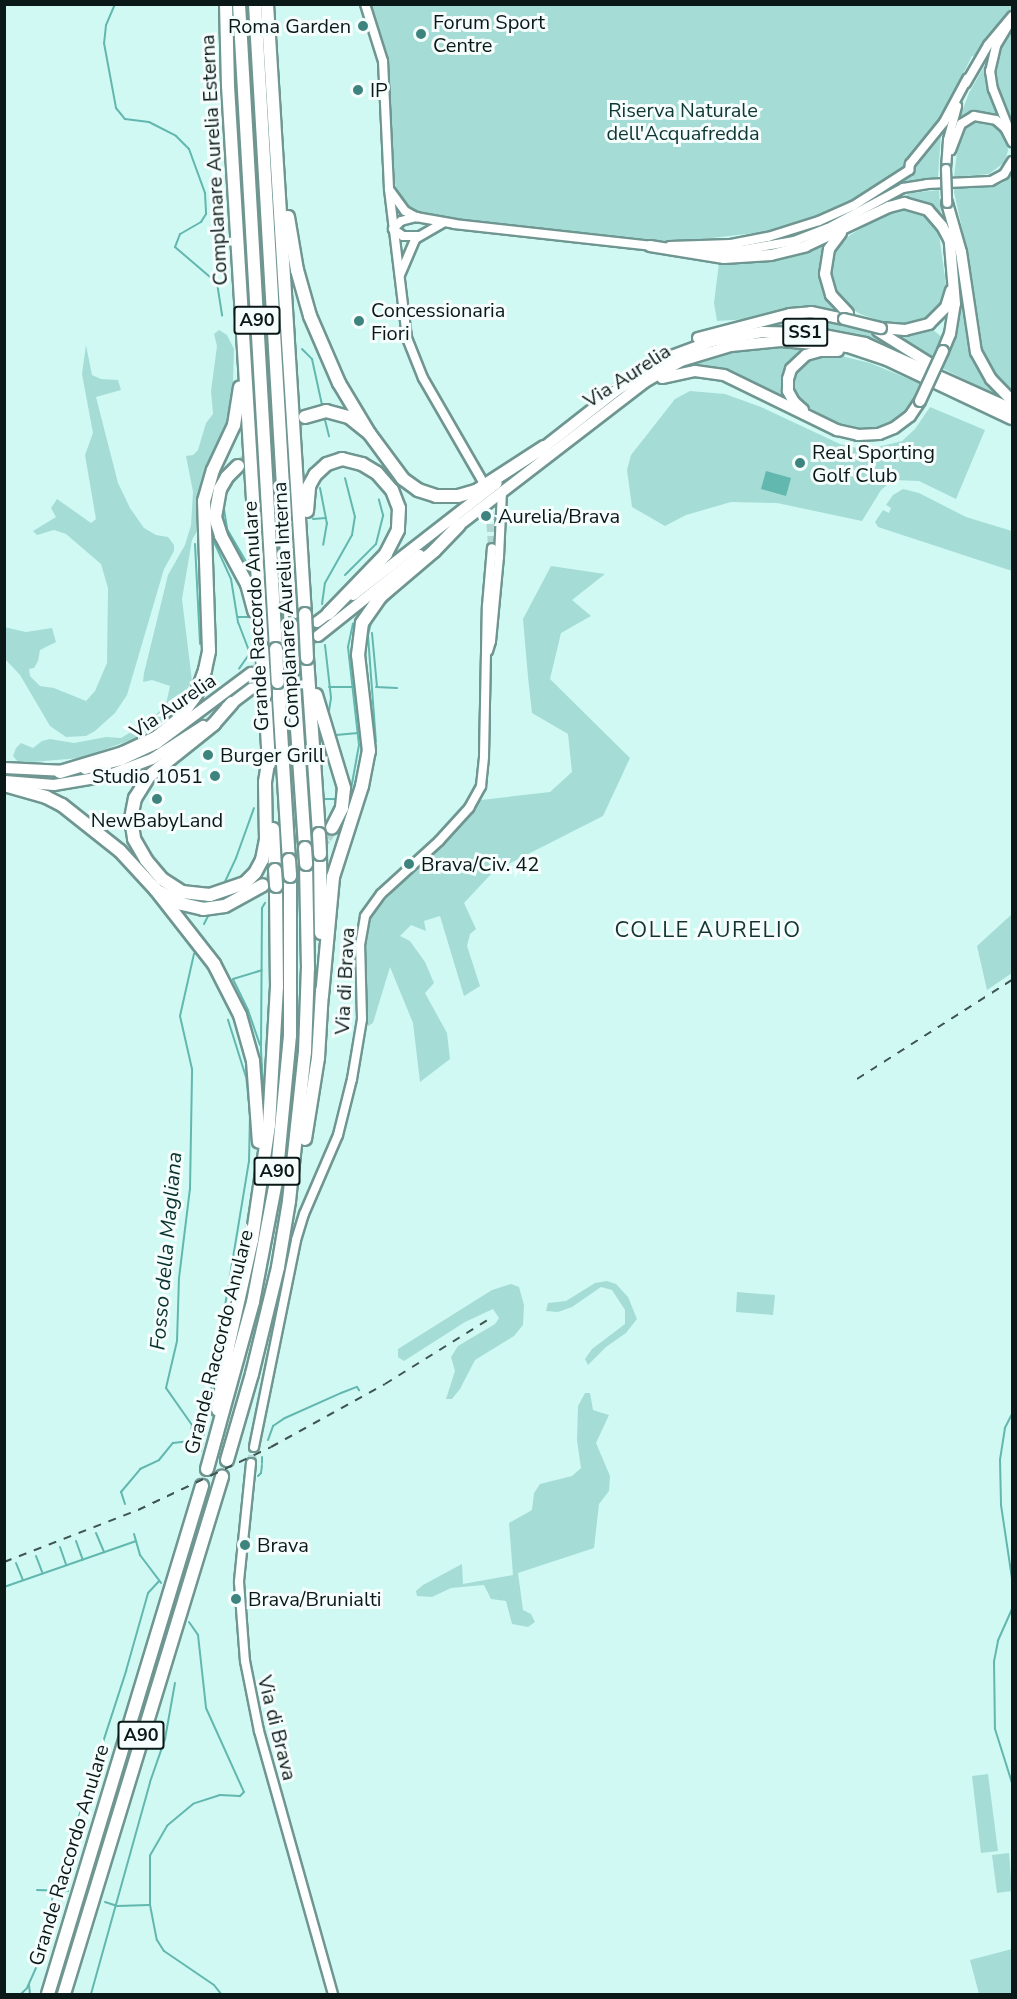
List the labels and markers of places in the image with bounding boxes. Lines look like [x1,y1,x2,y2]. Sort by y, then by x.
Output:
place label: Forum Sport Centre [433,11,545,58]
place label: Roma Garden [228,14,351,38]
marker: Roma Garden [356,19,370,33]
marker: Forum Sport Centre [414,27,428,41]
place label: IP [370,78,388,102]
marker: IP [351,83,365,97]
place label: Concessionaria Fiori [371,298,505,345]
marker: Concessionaria Fiori [352,314,366,328]
place label: Real Sporting Golf Club [812,440,935,487]
marker: Real Sporting Golf Club [793,456,807,470]
place label: Aurelia/Brava [498,504,620,528]
marker: Aurelia/Brava [479,509,493,523]
place label: Burger Grill [220,743,325,767]
marker: Burger Grill [201,748,215,762]
place label: Studio 1051 [92,764,203,788]
marker: Studio 1051 [208,769,222,783]
marker: NewBabyLand [150,792,164,806]
place label: NewBabyLand [91,808,223,832]
place label: Brava/Civ. 42 [421,852,539,876]
marker: Brava/Civ. 42 [402,857,416,871]
place label: Brava [257,1533,309,1557]
marker: Brava [238,1538,252,1552]
place label: Brava/Brunialti [248,1587,381,1611]
marker: Brava/Brunialti [229,1592,243,1606]

